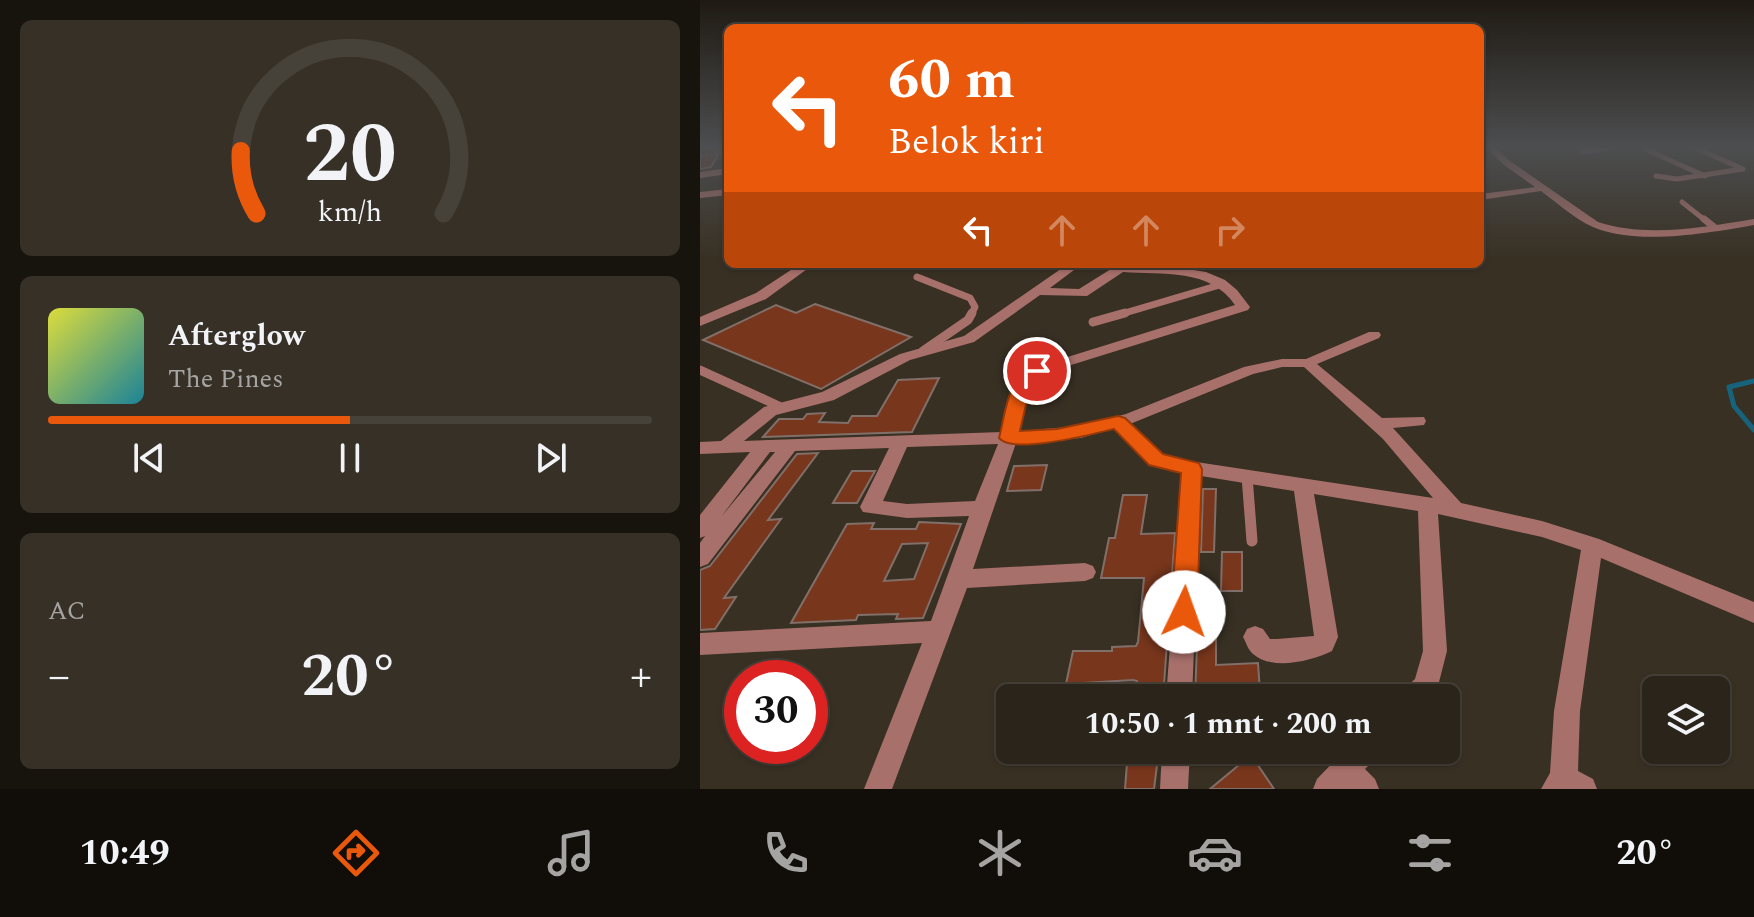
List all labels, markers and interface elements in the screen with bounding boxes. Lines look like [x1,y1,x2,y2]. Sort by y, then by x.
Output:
text: 60 m [888,38,1015,123]
icon: left [756,56,860,160]
text: 20 [303,92,397,219]
text: Belok kiri [888,115,1045,170]
text: km/h [318,191,382,234]
icon: left [956,208,1000,252]
icon: ahead [1040,208,1084,252]
icon: ahead [1124,208,1168,252]
icon: right [1208,208,1252,252]
text: Afterglow [168,313,305,359]
pin [1003,337,1071,405]
icon: arrive [1015,349,1059,393]
text: The Pines [168,359,283,399]
icon: previous [127,436,171,480]
icon: pause [328,436,372,480]
icon: next [529,436,573,480]
position arrow [1142,570,1226,654]
text: AC [48,591,86,631]
text: 20° [301,631,399,723]
text: − [48,643,70,710]
text: + [630,643,652,710]
speed limit sign: 30 [724,660,828,764]
map controls [1642,676,1730,764]
button: layers [1642,676,1730,764]
text: 10:50 · 1 mnt · 200 m [1085,701,1371,747]
icon: directions [328,825,384,881]
icon: music [543,825,599,881]
icon: phone [758,825,814,881]
icon: climate [972,825,1028,881]
icon: car [1187,825,1243,881]
icon: filters [1402,825,1458,881]
text: 10:49 [79,826,170,881]
text: 20° [1616,826,1675,881]

